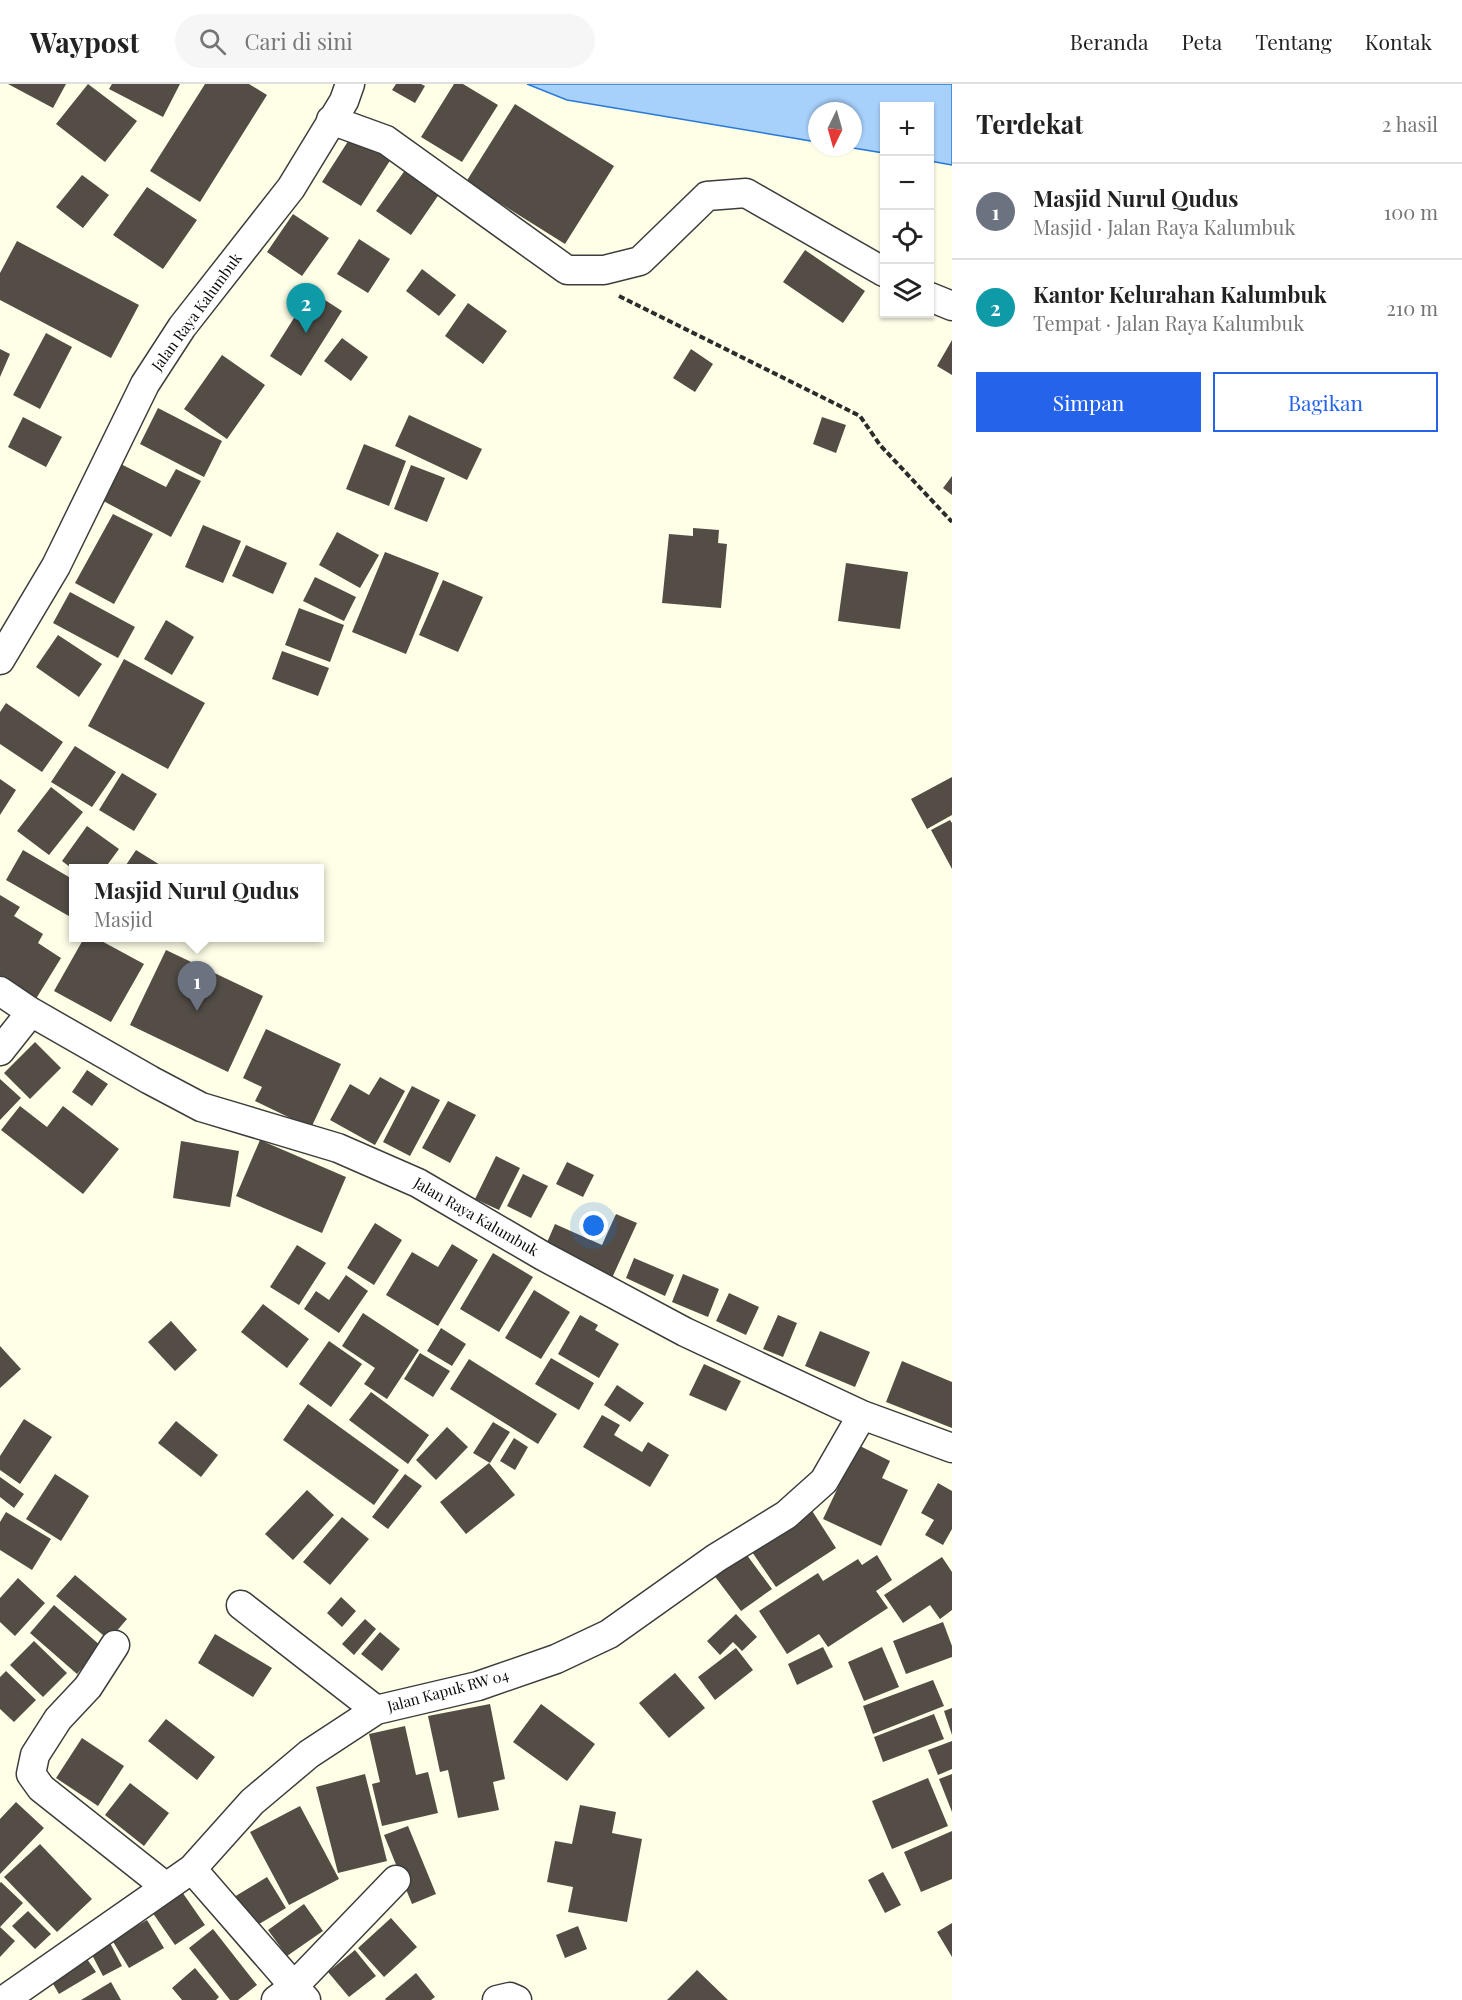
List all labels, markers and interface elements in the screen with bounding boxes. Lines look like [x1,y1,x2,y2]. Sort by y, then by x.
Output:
search box [175,14,595,68]
text: Waypost [30,23,139,60]
icon: search [196,25,229,58]
text: Cari di sini [244,26,353,56]
text: Beranda [1070,27,1149,55]
text: Peta [1182,27,1222,55]
text: Tentang [1255,27,1332,55]
text: Kontak [1365,27,1432,55]
north arrow [808,102,862,156]
map controls [880,102,934,318]
button: + [880,102,934,156]
text: Terdekat [976,106,1083,141]
text: 2 hasil [1382,110,1438,137]
button: − [880,156,934,210]
text: Masjid Nurul Qudus [1033,183,1238,213]
text: 1 [992,198,999,225]
text: 100 m [1384,198,1438,225]
button: locate [880,210,934,264]
text: Masjid · Jalan Raya Kalumbuk [1033,213,1295,240]
street label: Jalan Raya Kalumbuk [146,248,246,375]
button: layers [880,264,934,318]
text: Kantor Kelurahan Kalumbuk [1033,279,1327,309]
pin: 2 [286,284,326,333]
text: 2 [990,294,1001,321]
text: 210 m [1386,294,1438,321]
text: Tempat · Jalan Raya Kalumbuk [1033,309,1304,336]
button: Simpan [976,372,1201,432]
button: Bagikan [1213,372,1438,432]
popup [69,864,324,942]
text: Masjid Nurul Qudus [94,875,299,905]
text: Masjid [94,905,153,932]
pin: 1 [178,962,216,1011]
street label: Jalan Raya Kalumbuk [410,1172,543,1260]
your location [579,1211,608,1240]
street label: Jalan Kapuk RW 04 [384,1664,511,1716]

